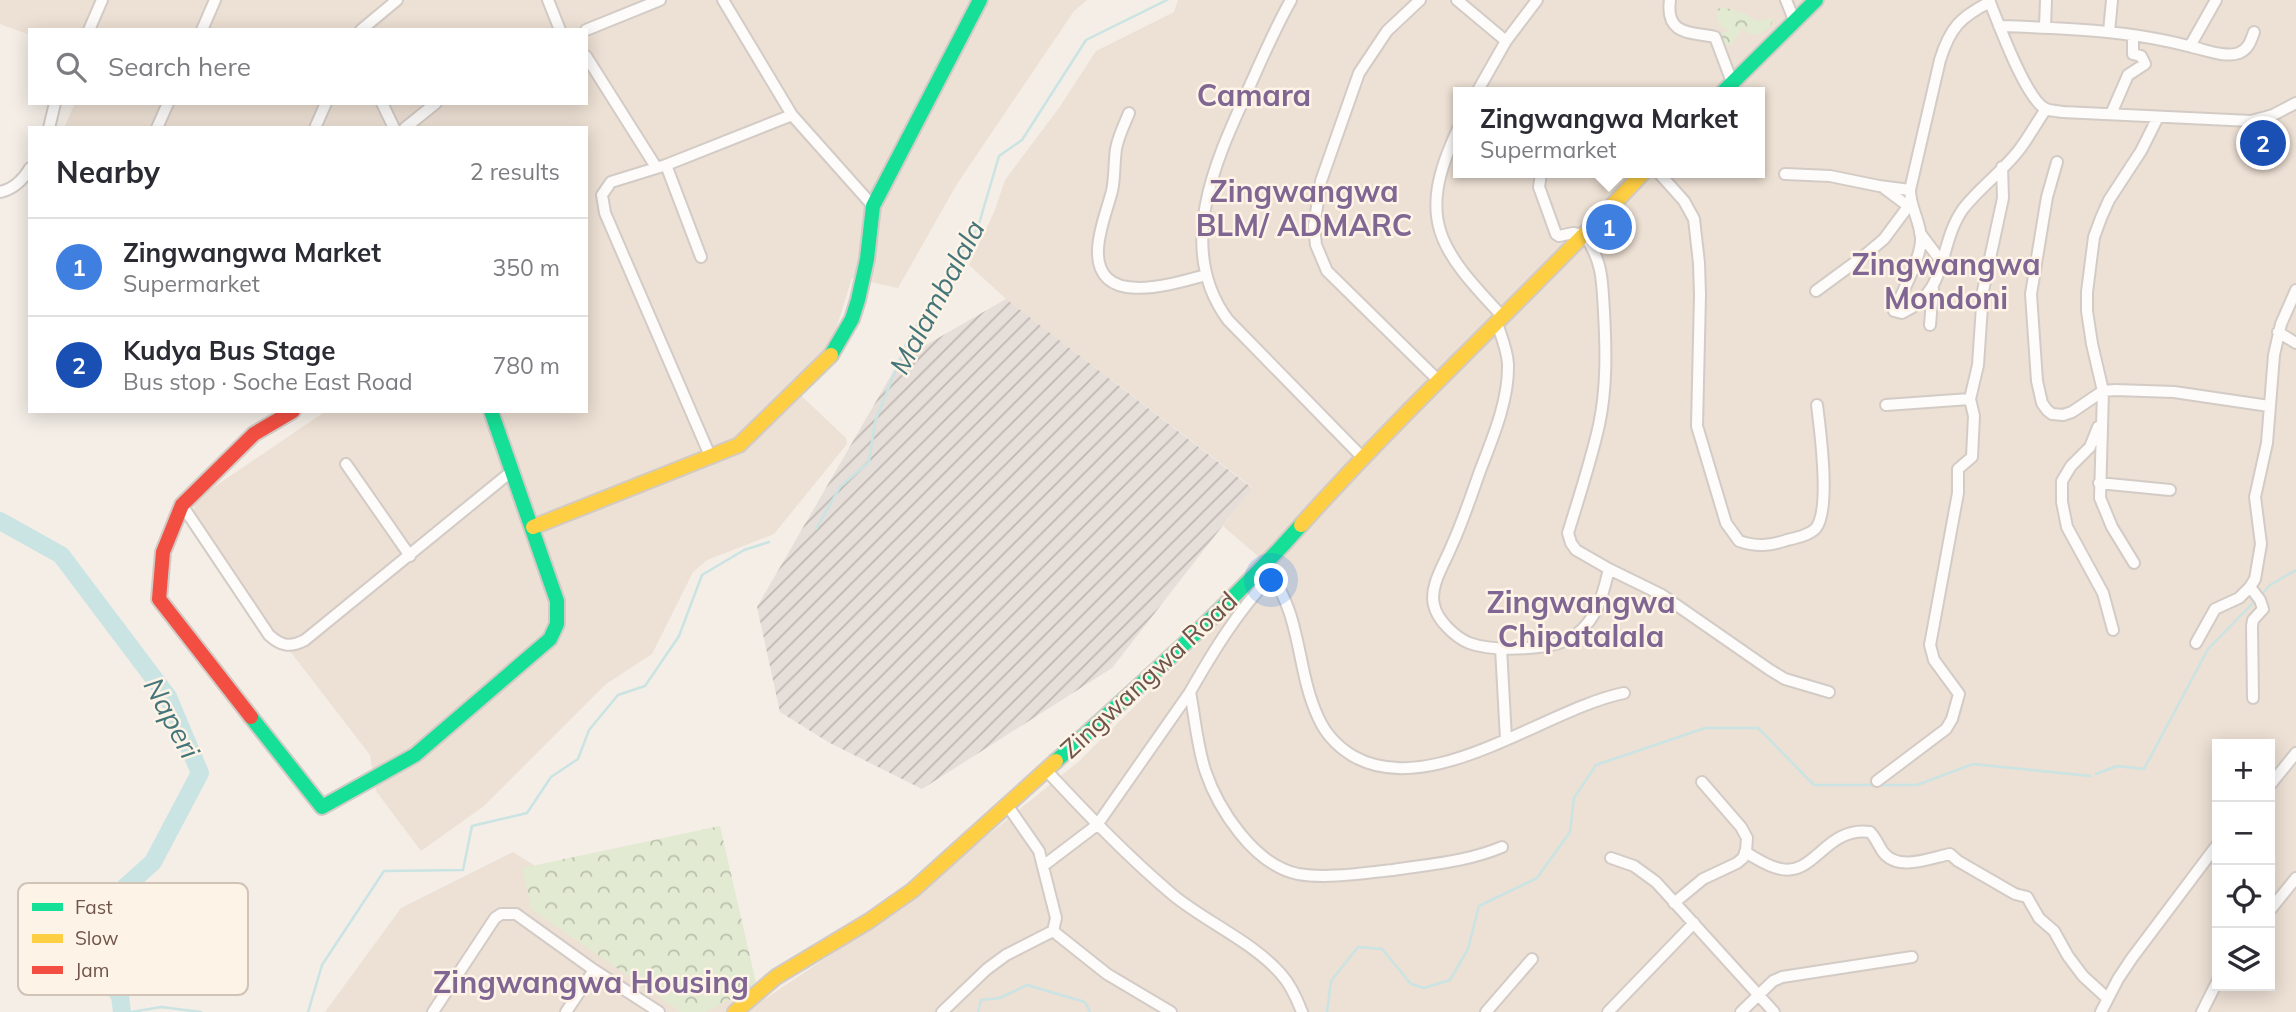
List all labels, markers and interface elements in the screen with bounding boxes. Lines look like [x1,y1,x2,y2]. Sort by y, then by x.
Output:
search box [28,28,588,105]
icon: search [52,48,90,86]
text: Search here [108,50,251,83]
district label: Camara [1197,76,1311,114]
popup [1453,87,1765,178]
text: Zingwangwa Market [1480,102,1738,135]
pin: 2 [2240,117,2286,169]
text: Supermarket [1480,135,1617,164]
text: Nearby [56,153,160,191]
text: 2 results [470,157,560,186]
district label: Zingwangwa BLM/ ADMARC [1196,172,1412,244]
pin: 1 [1586,201,1632,253]
water label: Malambalala [881,214,992,380]
text: Zingwangwa Market [123,236,381,269]
district label: Zingwangwa Mondoni [1851,245,2041,317]
text: 1 [72,253,86,282]
text: 350 m [492,253,560,282]
text: Supermarket [123,269,260,298]
text: Kudya Bus Stage [123,334,335,367]
text: 2 [72,351,86,380]
text: 780 m [492,351,560,380]
text: Bus stop · Soche East Road [123,367,413,396]
your location [1254,563,1288,597]
district label: Zingwangwa Chipatalala [1486,583,1676,655]
street label: Zingwangwa Road [1053,584,1244,765]
water label: Naperi [137,671,208,764]
map controls [2212,739,2275,991]
button: + [2212,739,2275,802]
button: − [2212,802,2275,865]
button: locate [2212,865,2275,928]
legend [18,883,248,995]
text: Fast [75,895,113,919]
text: Slow [75,926,119,950]
button: layers [2212,928,2275,991]
text: Jam [75,958,109,982]
district label: Zingwangwa Housing [433,963,749,1001]

